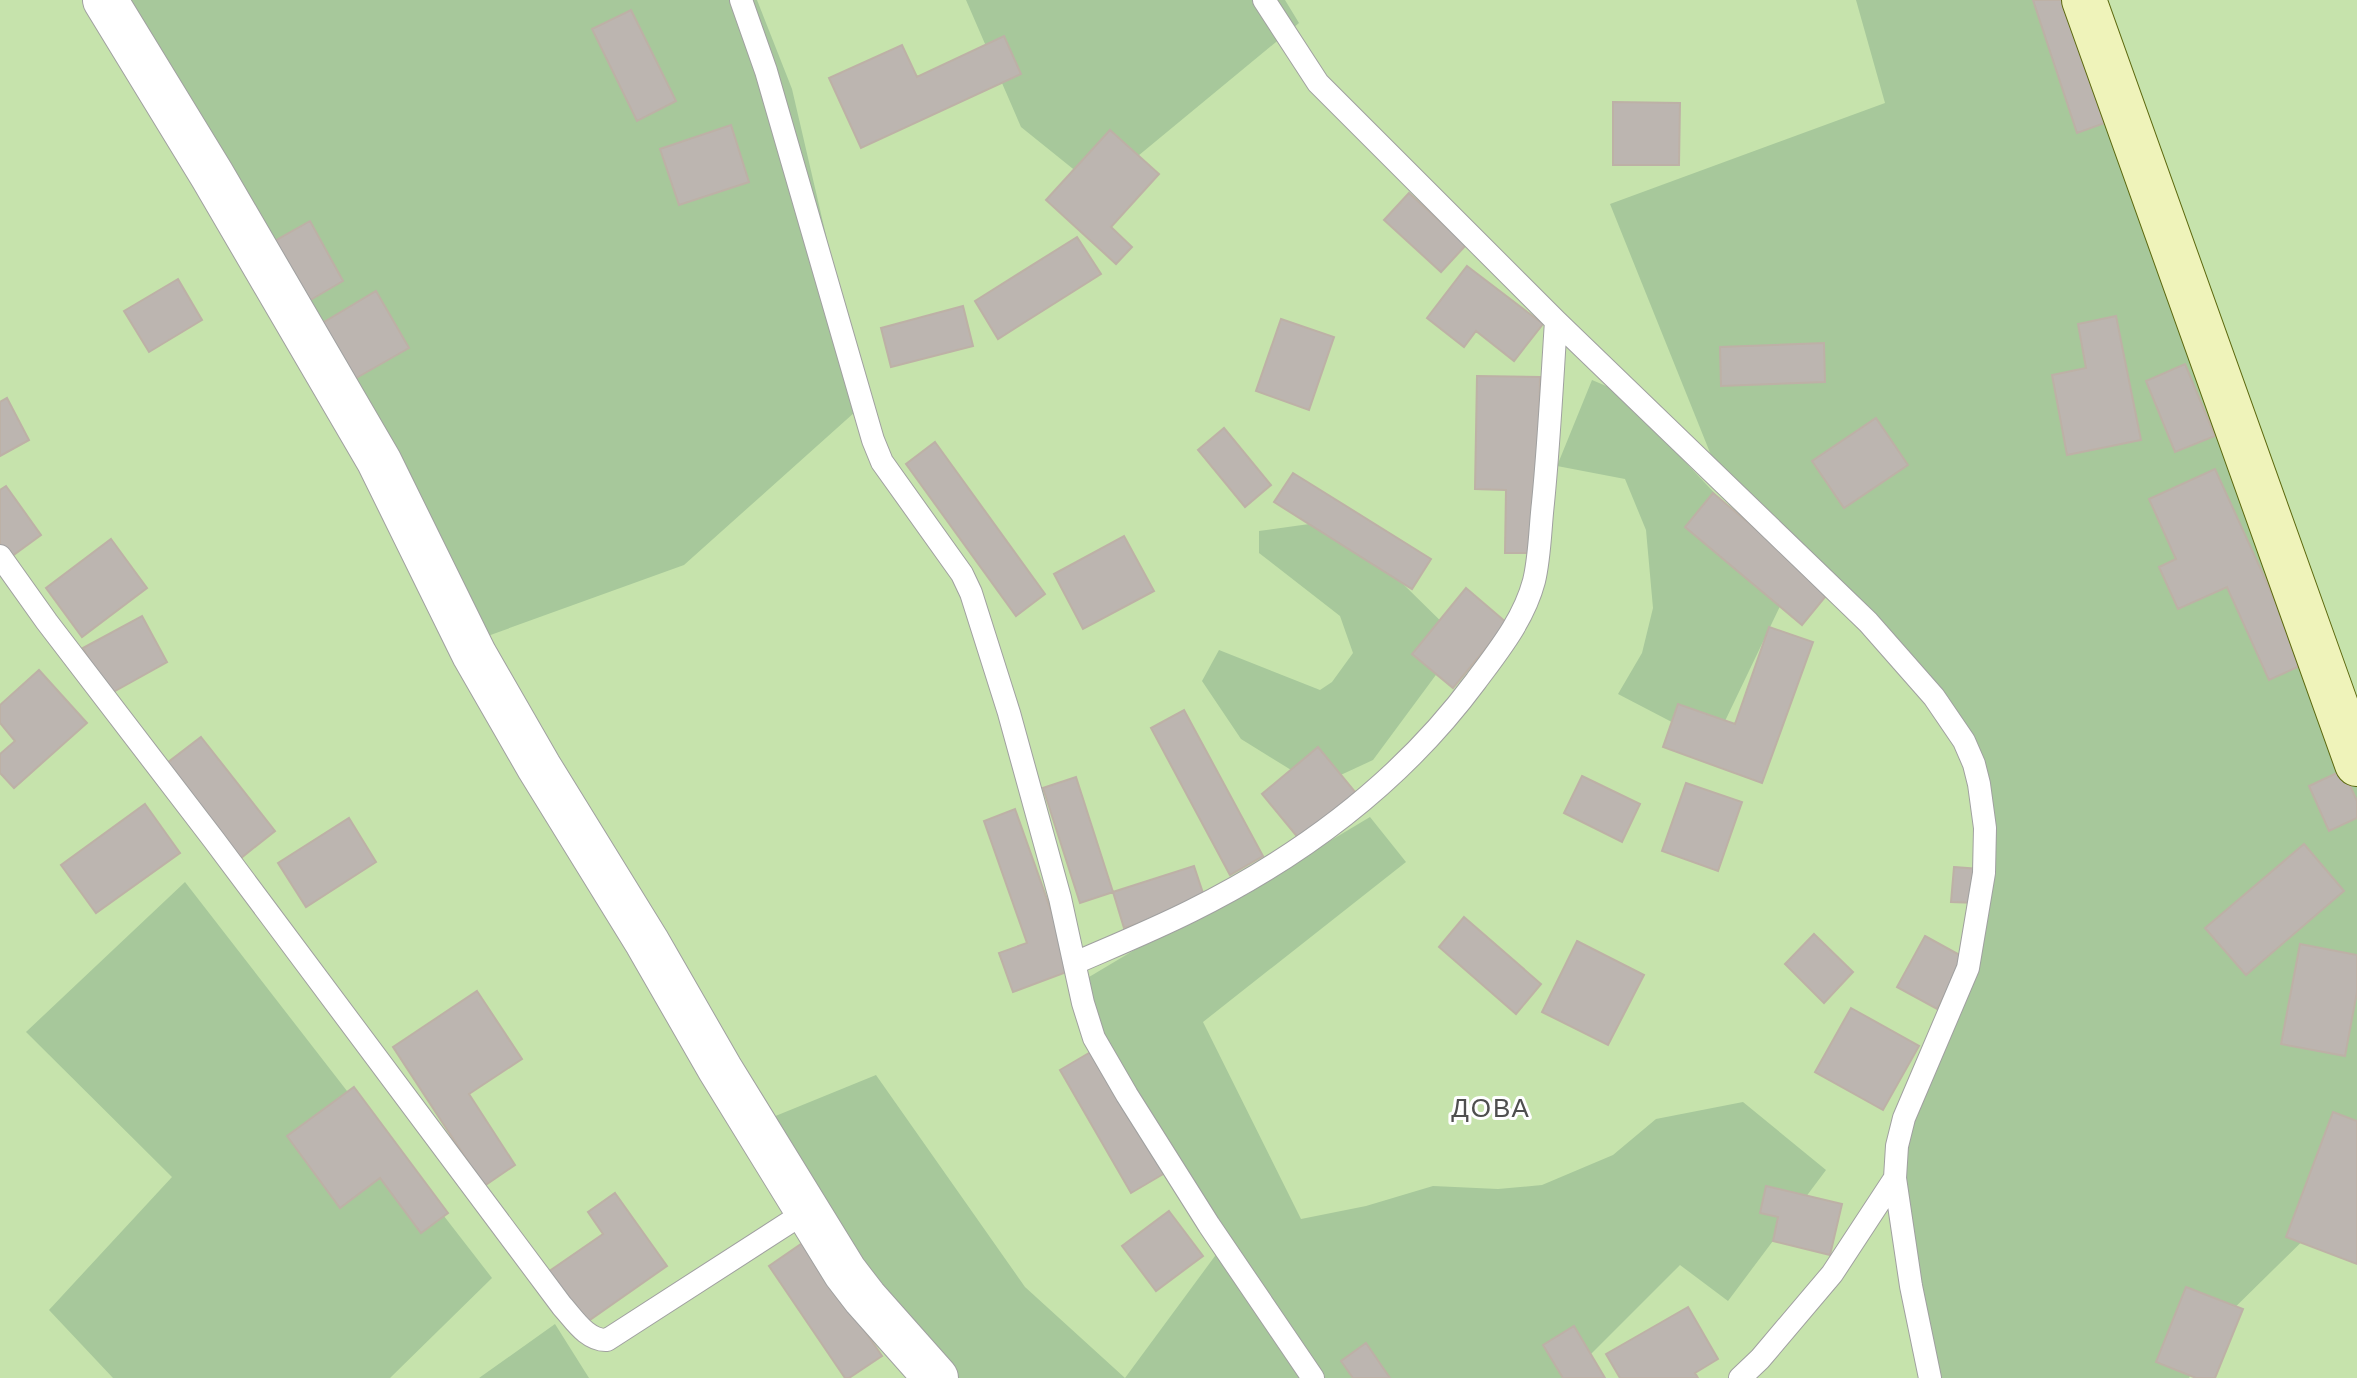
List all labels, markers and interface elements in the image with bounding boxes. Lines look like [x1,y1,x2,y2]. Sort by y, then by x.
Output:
district label: ДОВА [1451,1093,1531,1123]

